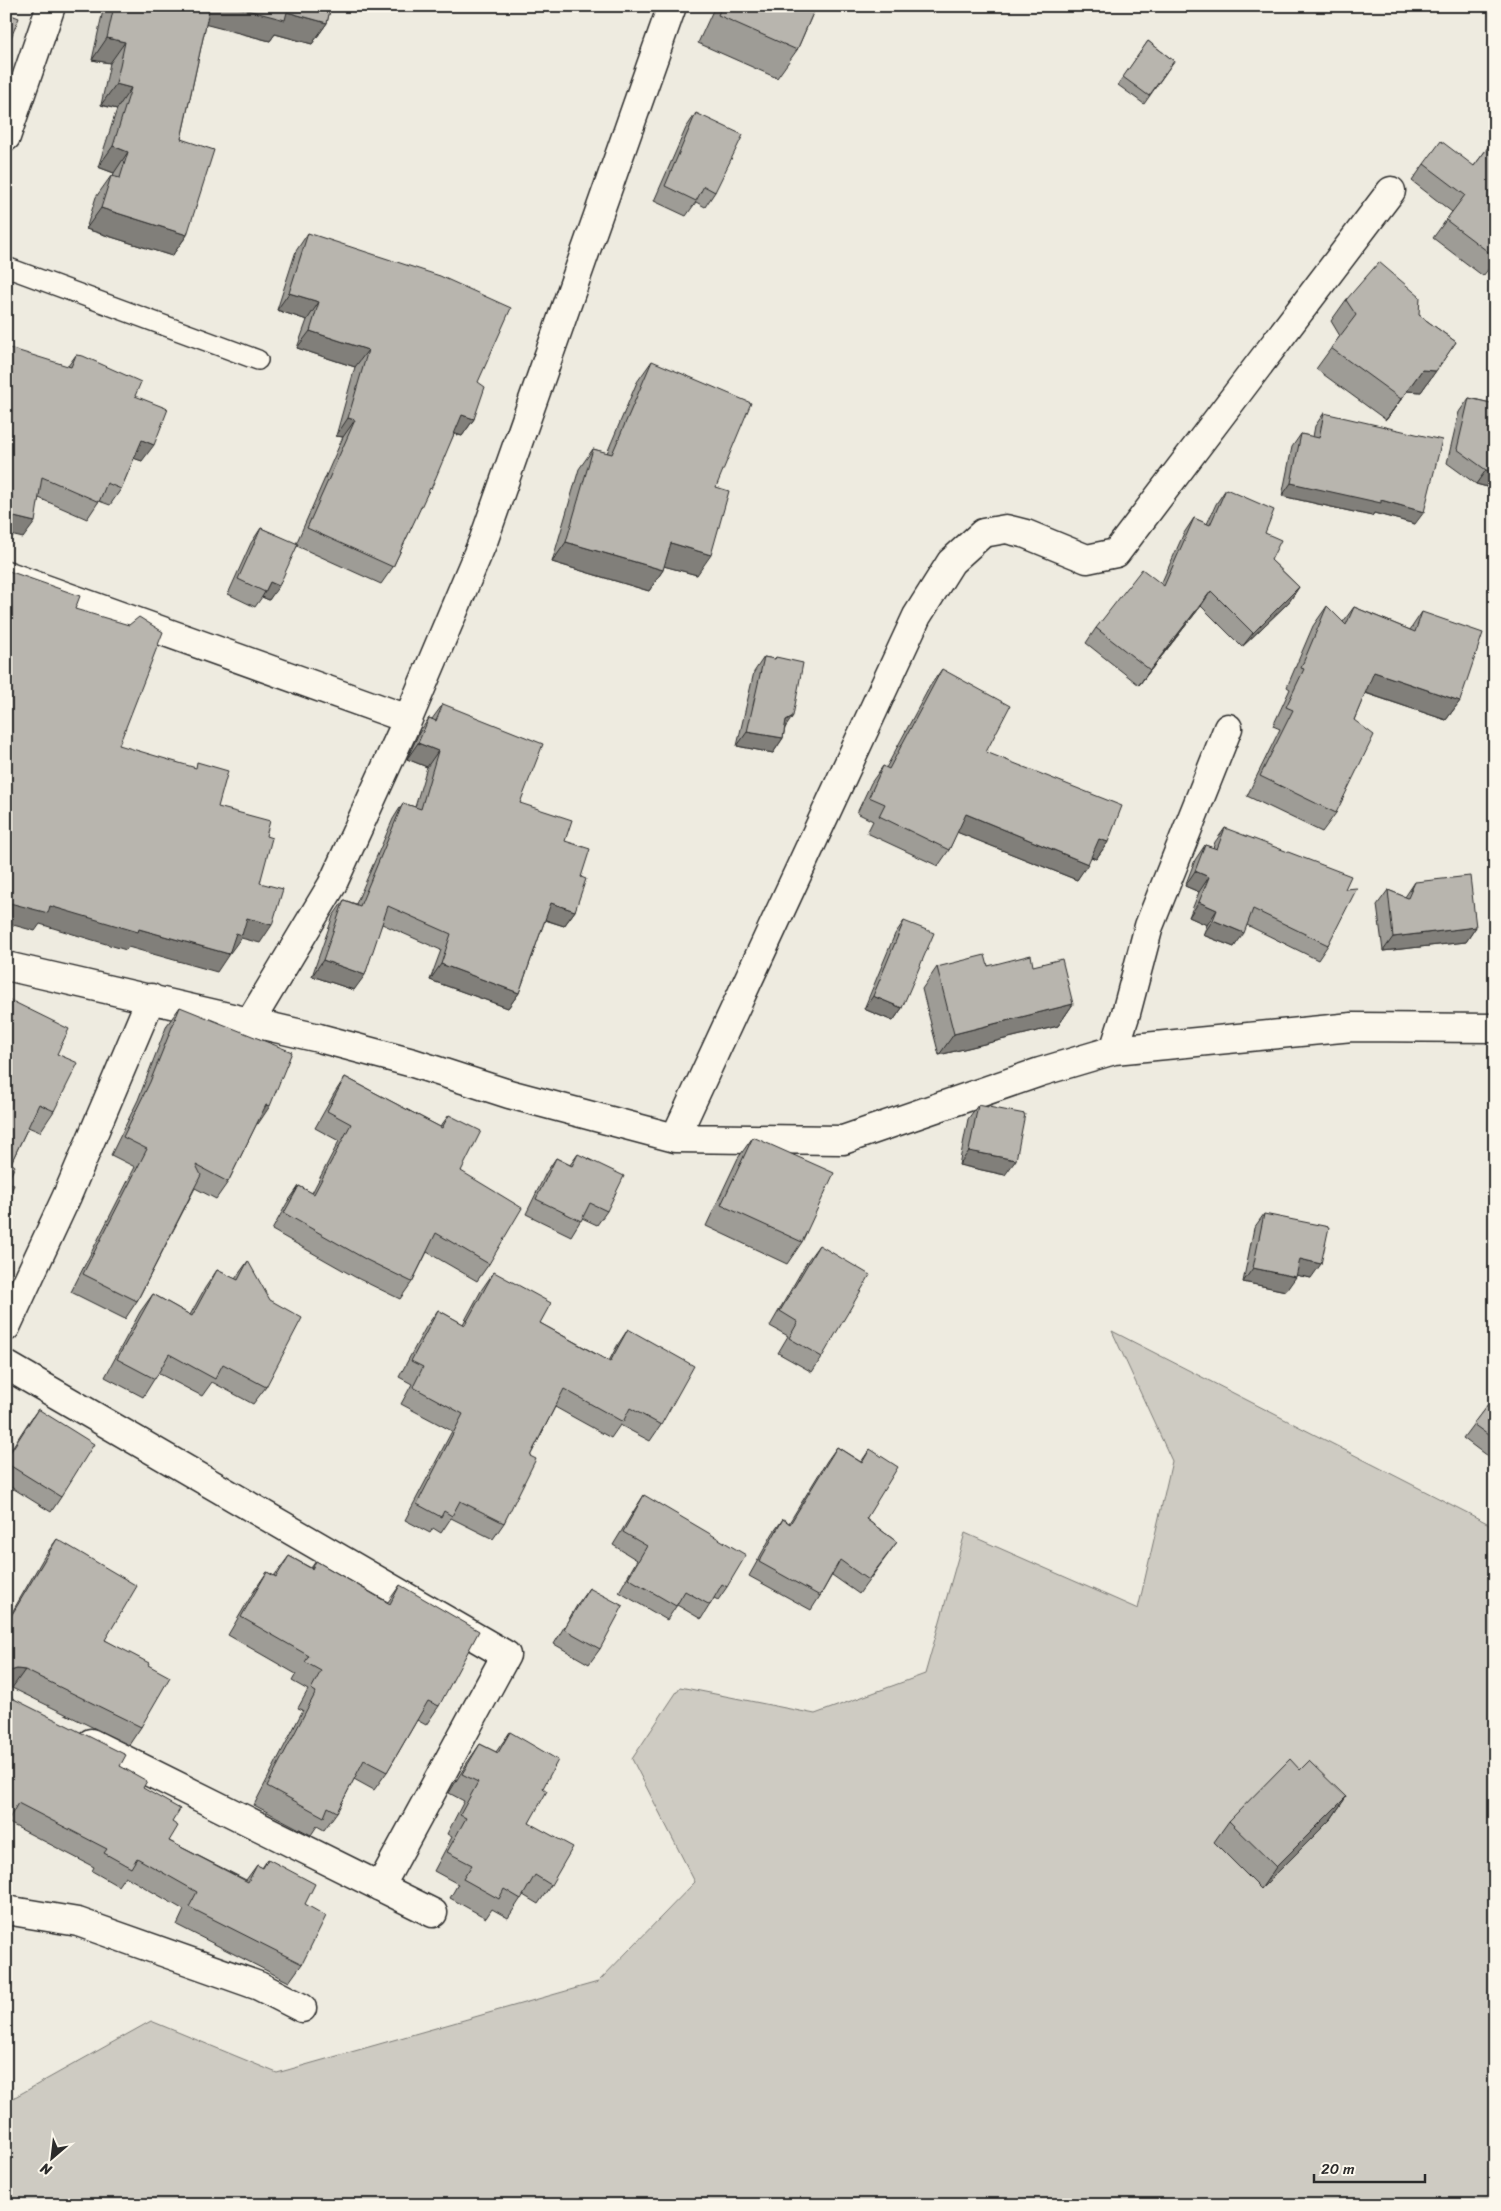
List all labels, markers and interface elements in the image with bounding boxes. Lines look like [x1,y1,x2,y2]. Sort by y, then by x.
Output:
north arrow [28,2134,78,2184]
scale bar [1314,2151,1425,2183]
text: N [36,2156,57,2183]
text: 20 m [1321,2156,1355,2182]

